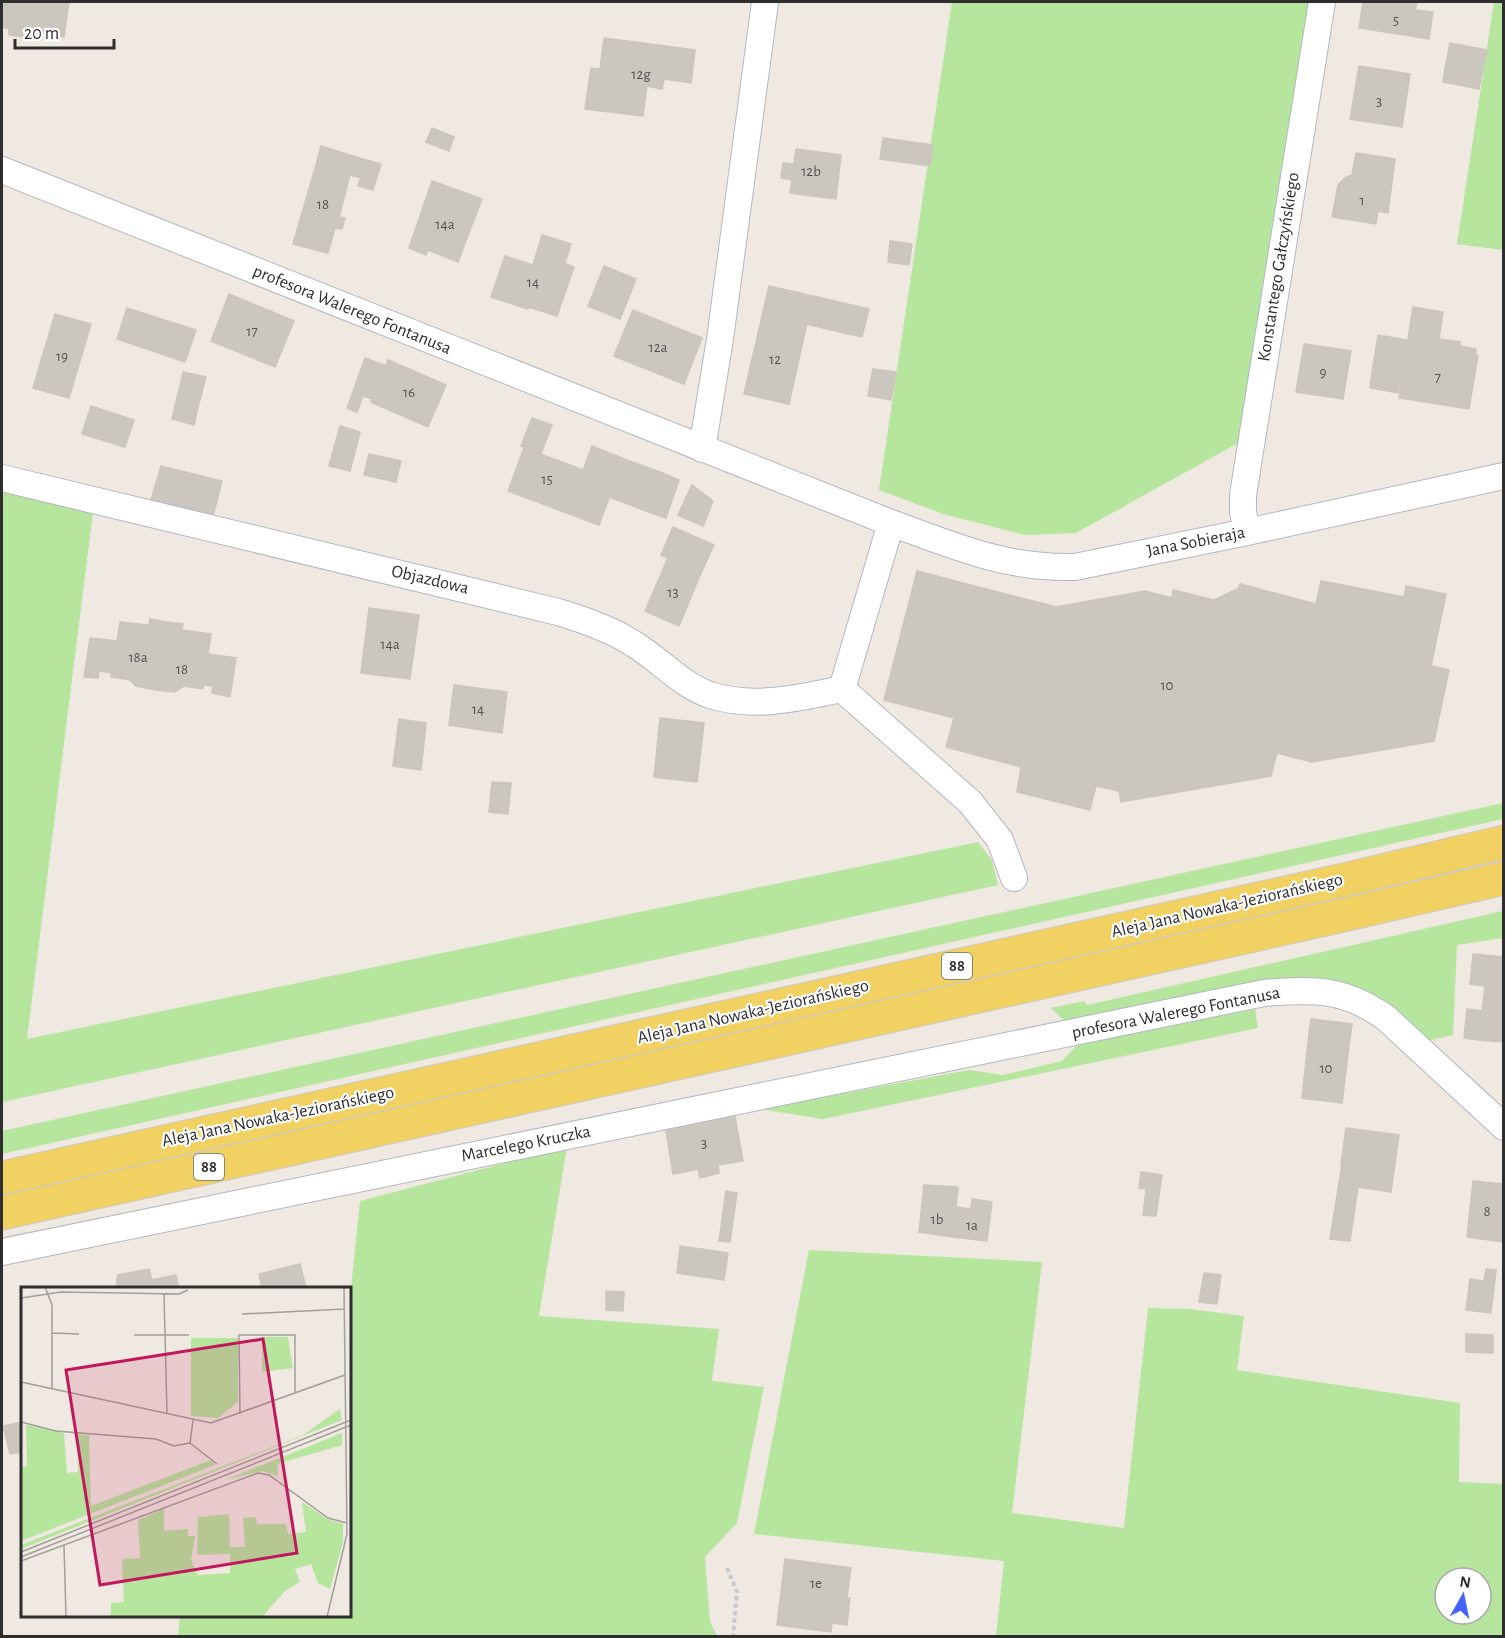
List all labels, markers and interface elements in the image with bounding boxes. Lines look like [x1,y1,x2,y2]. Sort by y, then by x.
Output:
scale bar [15,12,114,50]
house number: 5 [1393,13,1399,28]
text: 20 m [24,25,59,43]
house number: 12g [631,67,651,82]
house number: 3 [1376,94,1382,109]
house number: 12b [801,164,821,179]
street label: Konstantego Gałczyńskiego [1255,171,1303,363]
house number: 1 [1359,193,1365,208]
house number: 18 [317,197,329,212]
house number: 14a [435,217,455,232]
street label: profesora Walerego Fontanusa [250,262,454,358]
house number: 14 [527,275,539,290]
house number: 17 [246,324,258,339]
house number: 12a [649,340,668,355]
house number: 19 [56,349,68,364]
house number: 12 [769,352,781,367]
house number: 9 [1319,365,1327,380]
house number: 7 [1435,370,1441,385]
house number: 16 [403,385,415,400]
house number: 15 [541,472,553,487]
street label: Jana Sobieraja [1145,524,1247,560]
street label: Objazdowa [389,562,471,598]
house number: 13 [667,585,679,600]
house number: 14a [380,637,400,652]
house number: 18a [128,650,148,665]
house number: 18 [176,662,188,677]
house number: 10 [1160,678,1174,693]
house number: 14 [472,702,484,717]
street label: Aleja Jana Nowaka-Jeziorańskiego [1110,871,1345,941]
road number: 88 [942,953,972,979]
street label: Aleja Jana Nowaka-Jeziorańskiego [636,977,871,1047]
street label: profesora Walerego Fontanusa [1070,984,1282,1042]
house number: 10 [1319,1061,1333,1076]
street label: Aleja Jana Nowaka-Jeziorańskiego [160,1084,396,1150]
street label: Marcelego Kruczka [460,1123,592,1165]
house number: 3 [701,1136,707,1151]
road number: 88 [194,1154,224,1180]
house number: 8 [1483,1204,1491,1219]
house number: 1b [931,1212,944,1227]
house number: 1a [966,1218,978,1233]
inset map [21,1287,351,1617]
north arrow [1433,1566,1493,1626]
text: N [1458,1573,1472,1591]
house number: 1e [810,1576,822,1591]

